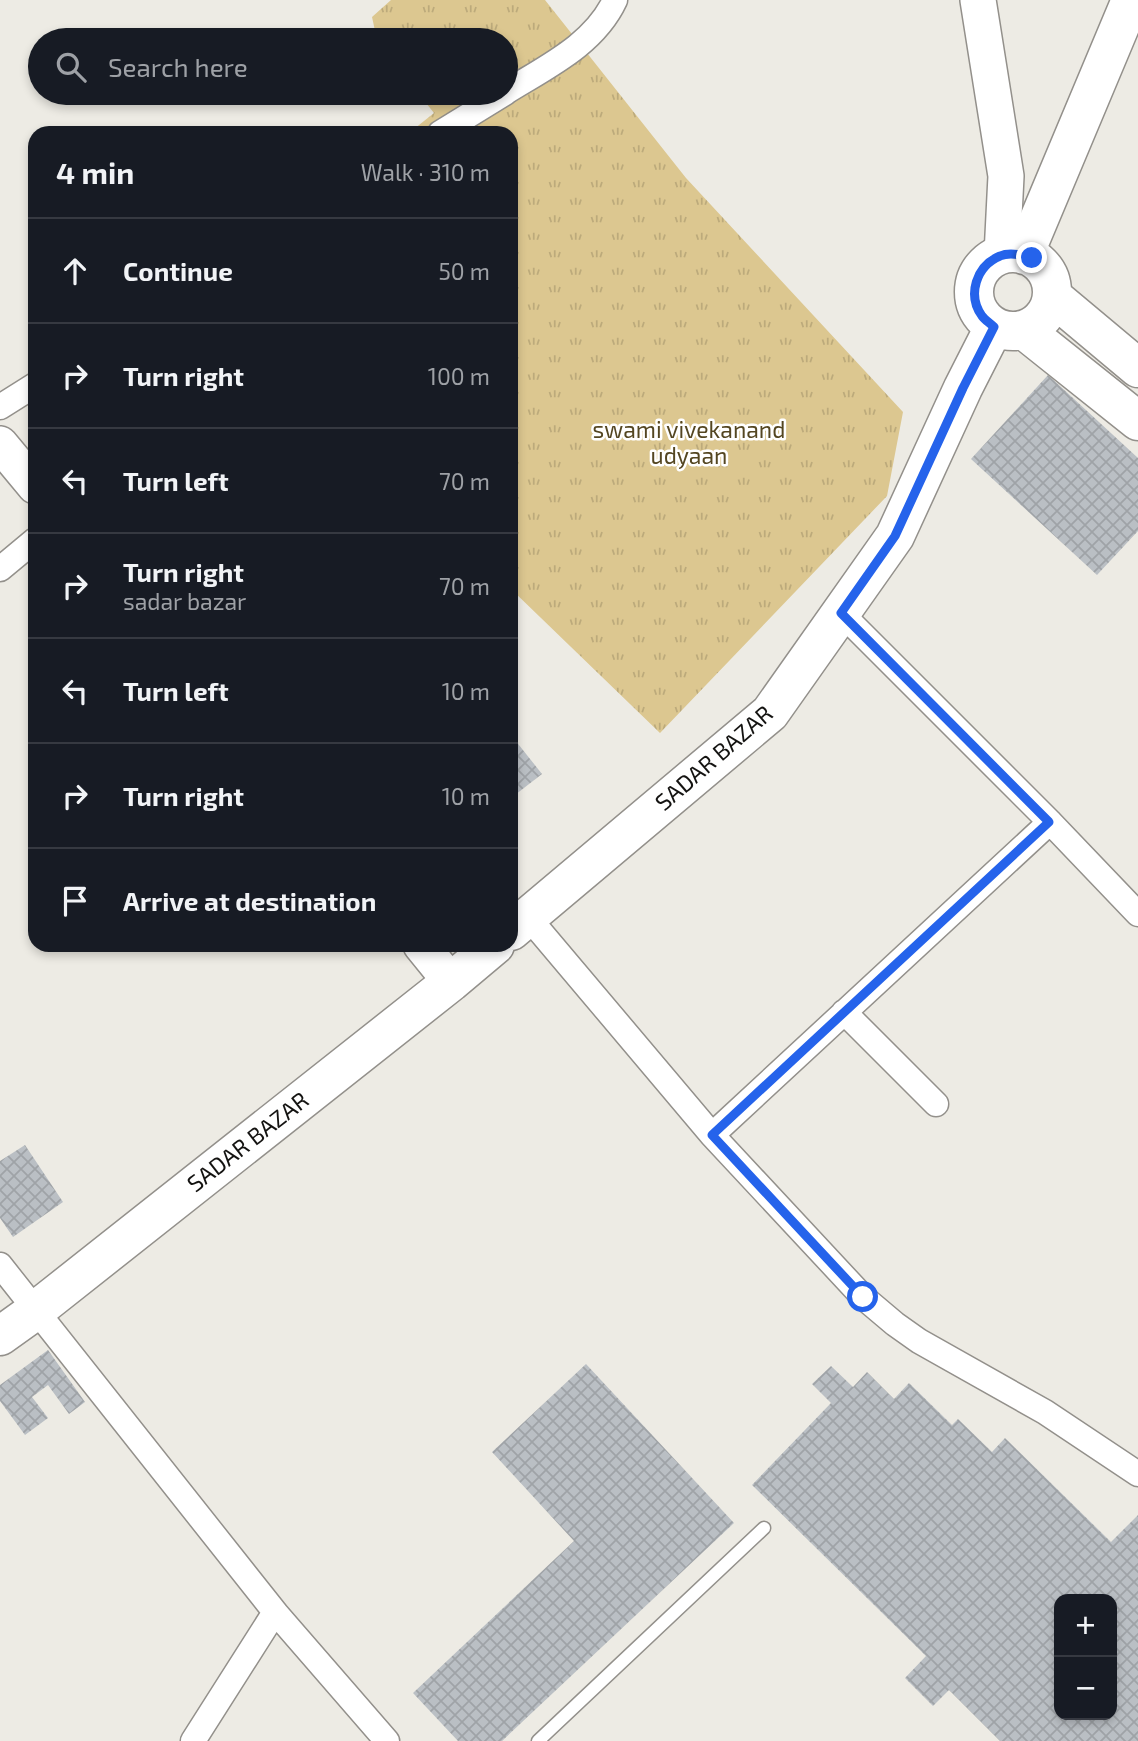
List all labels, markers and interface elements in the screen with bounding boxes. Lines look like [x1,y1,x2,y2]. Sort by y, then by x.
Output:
search box [28,28,518,105]
icon: search [52,48,90,86]
text: Search here [108,51,248,82]
text: 4 min [56,154,134,190]
text: Walk · 310 m [361,158,490,186]
route end [1016,242,1047,273]
icon: ahead [56,252,94,290]
text: Continue [123,255,233,286]
text: 50 m [439,257,490,285]
icon: right [56,357,94,395]
text: Turn right [123,360,244,391]
text: 100 m [428,362,490,390]
park label: swami vivekanand udyaan [593,415,785,469]
icon: left [56,462,94,500]
text: Turn left [123,465,229,496]
text: 70 m [439,467,490,495]
text: Turn right [123,556,244,587]
icon: right [56,567,94,605]
text: 70 m [439,572,490,600]
text: sadar bazar [123,587,246,615]
icon: left [56,672,94,710]
text: Turn left [123,675,229,706]
text: 10 m [442,677,490,705]
street label: SADAR BAZAR [649,699,778,816]
icon: right [56,777,94,815]
text: Turn right [123,780,244,811]
text: 10 m [442,782,490,810]
icon: arrive [56,882,94,920]
text: Arrive at destination [123,885,376,916]
street label: SADAR BAZAR [181,1085,314,1197]
route start [847,1281,878,1312]
map controls [1054,1594,1117,1720]
button: + [1054,1594,1117,1657]
button: − [1054,1657,1117,1720]

